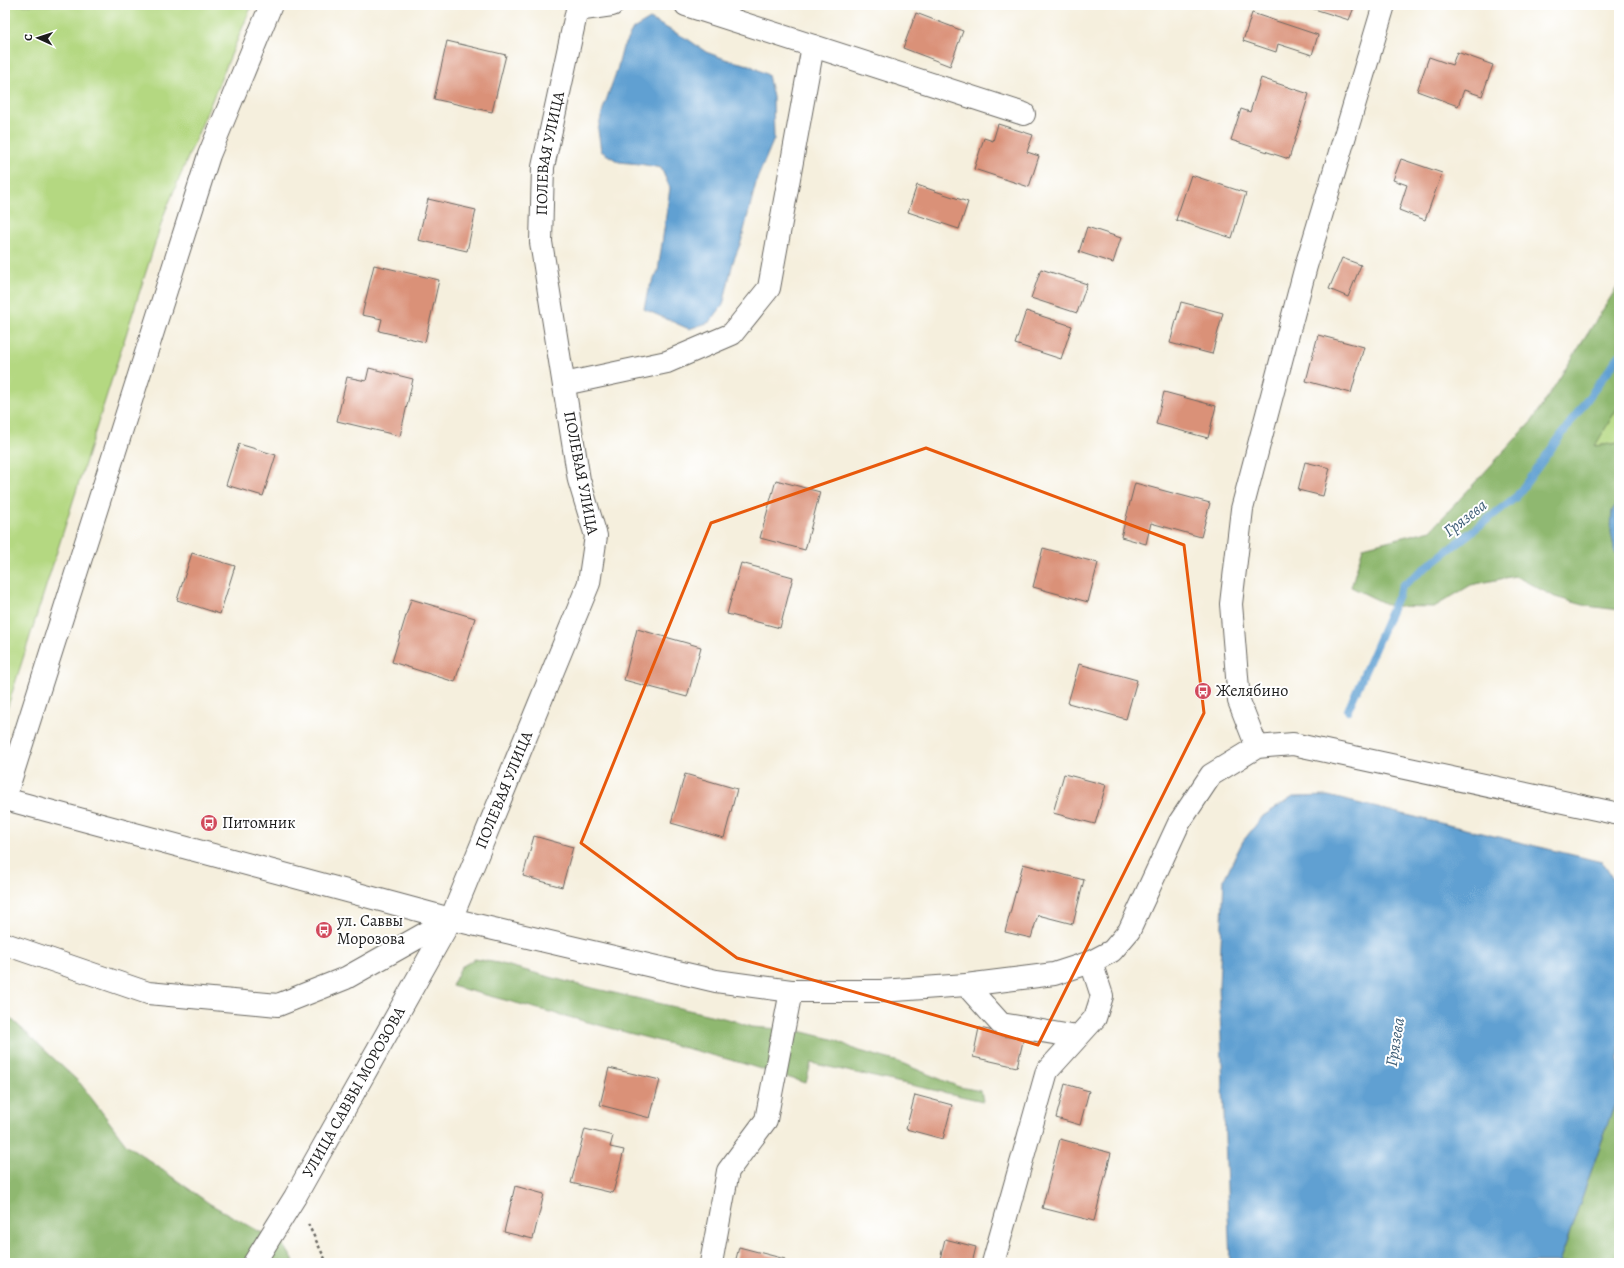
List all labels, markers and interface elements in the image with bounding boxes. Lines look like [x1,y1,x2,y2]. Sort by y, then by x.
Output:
north arrow [18,18,58,58]
text: С [21,34,36,41]
street label: ПОЛЕВАЯ УЛИЦА [531,89,570,216]
street label: ПОЛЕВАЯ УЛИЦА [558,409,604,537]
water label: Грязева [1438,494,1492,542]
place label: Желябино [1216,680,1288,702]
bus stop icon: Желябино [1193,681,1213,701]
street label: ПОЛЕВАЯ УЛИЦА [470,727,538,852]
place label: Питомник [222,812,296,834]
bus stop icon: Питомник [199,813,219,833]
place label: ул. Саввы Морозова [336,910,405,950]
bus stop icon: ул. Саввы Морозова [314,920,334,940]
street label: УЛИЦА САВВЫ МОРОЗОВА [297,1002,411,1182]
water label: Грязева [1380,1016,1410,1068]

